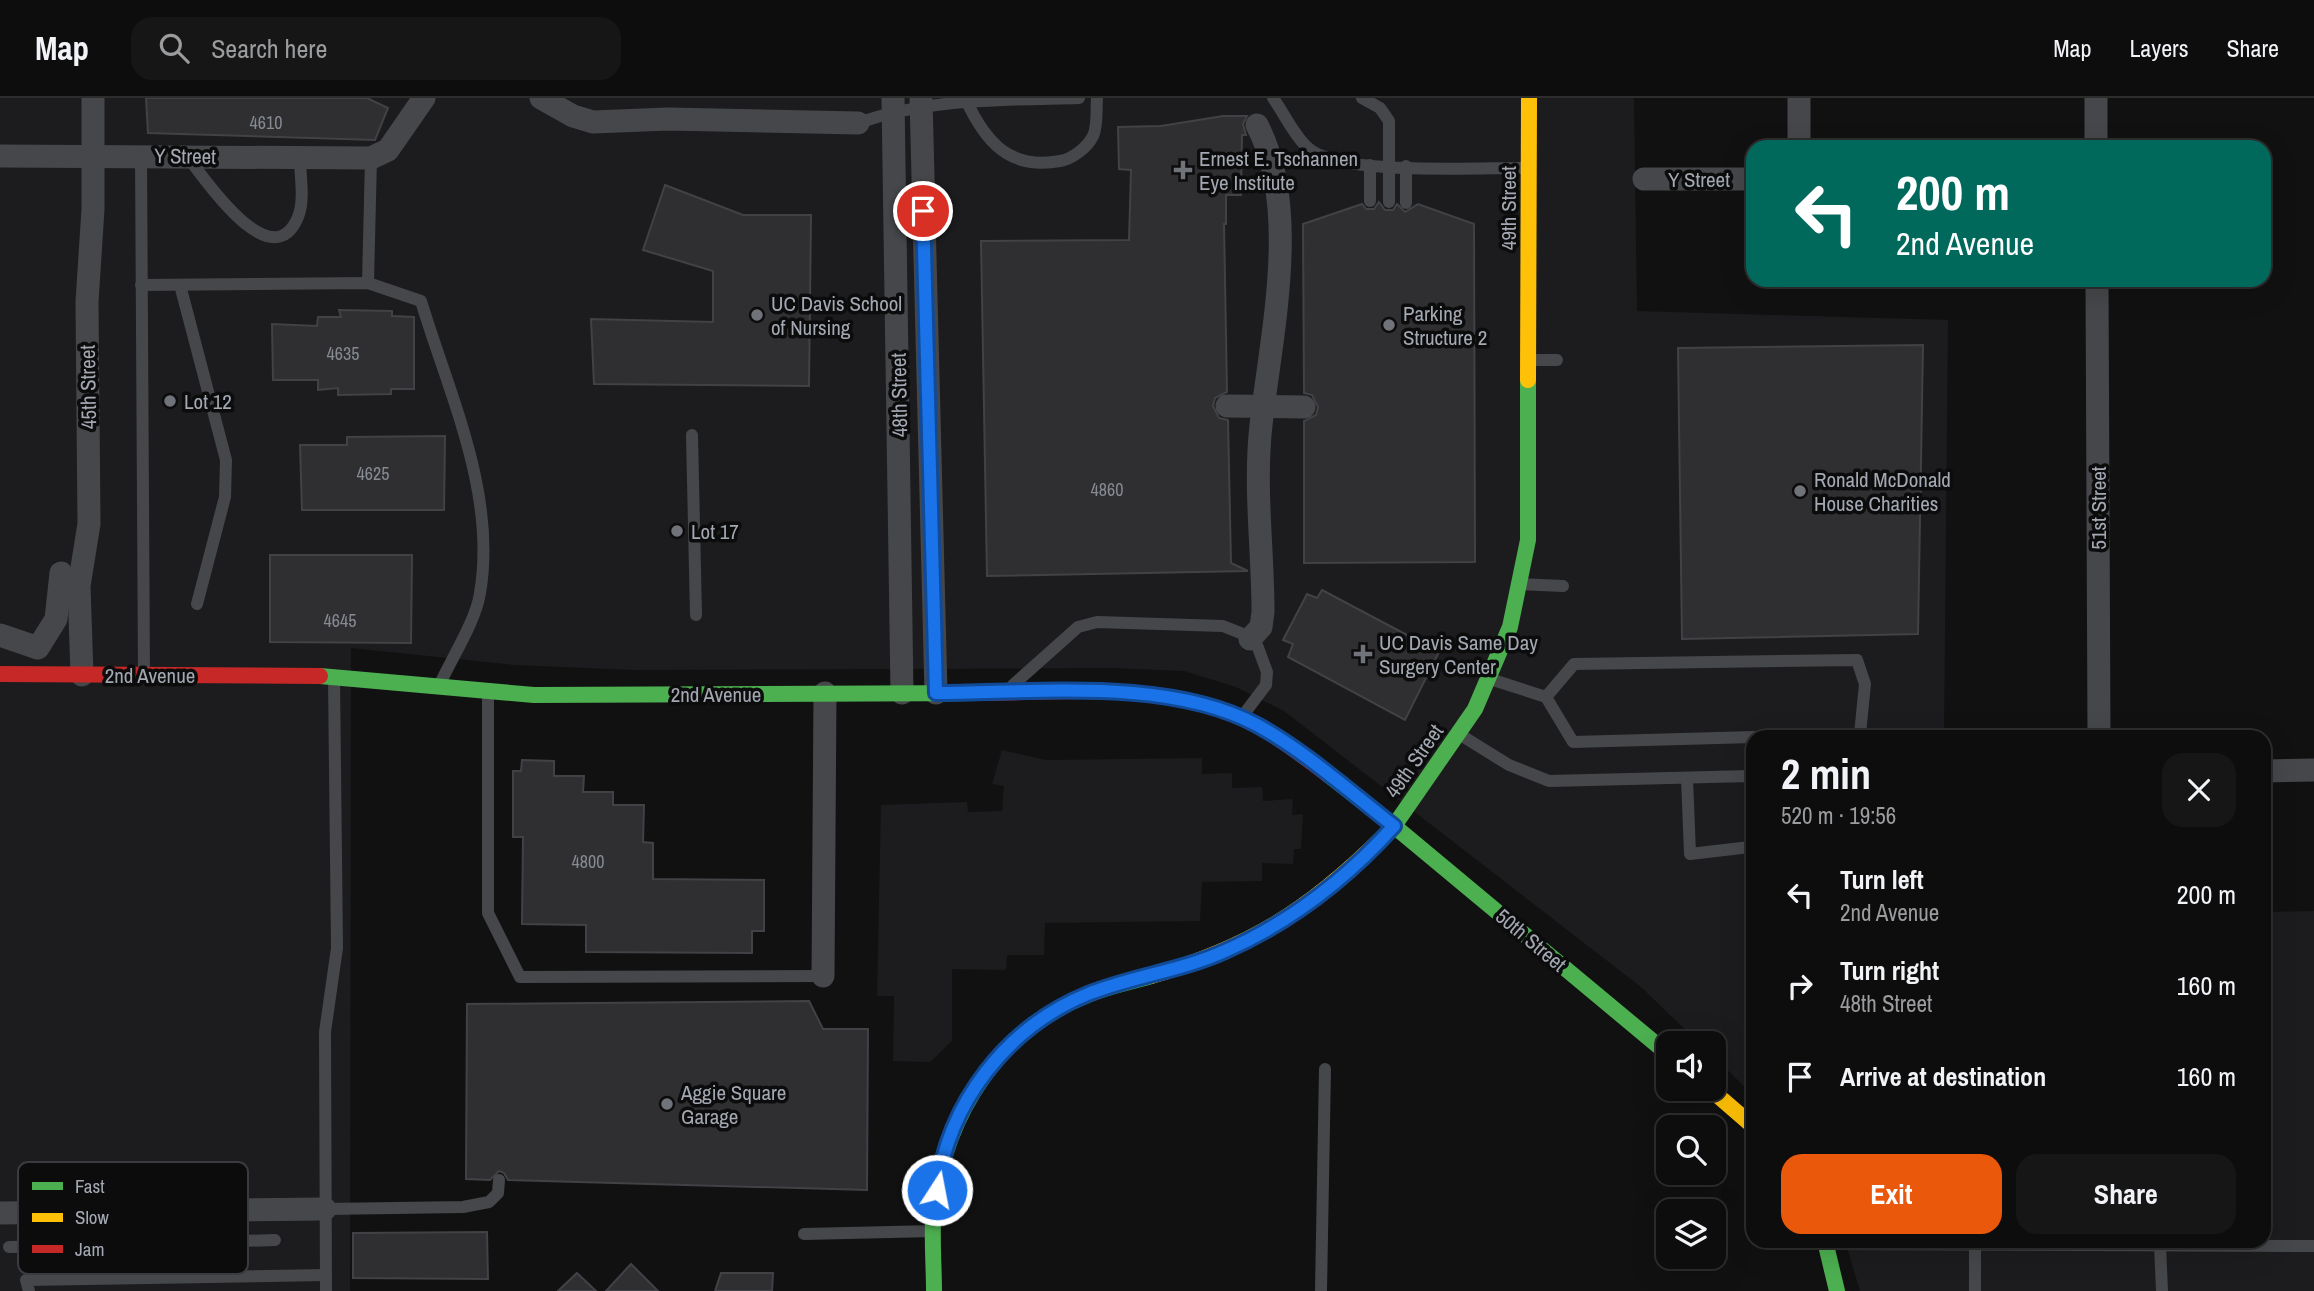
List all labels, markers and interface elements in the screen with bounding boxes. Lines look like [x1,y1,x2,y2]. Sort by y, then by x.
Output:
search box [131,17,621,80]
text: Map [35,26,89,70]
icon: search [155,29,193,67]
text: Search here [211,31,327,66]
text: Map [2053,32,2091,64]
text: Layers [2129,32,2188,64]
text: Share [2226,32,2279,64]
house number: 4610 [250,110,282,135]
street label: Y Street [154,141,216,171]
place label: Ernest E. Tschannen Eye Institute [1199,144,1358,197]
text: 200 m [1896,159,2010,225]
marker: Ernest E. Tschannen Eye Institute [1173,160,1193,180]
street label: Y Street [1668,165,1730,194]
street label: 49th Street [1494,166,1523,250]
icon: left [1781,168,1872,259]
pin [893,181,953,241]
icon: arrive [904,192,942,230]
text: 2nd Avenue [1896,222,2034,265]
place label: UC Davis School of Nursing [771,289,902,342]
place label: Parking Structure 2 [1403,299,1487,352]
marker: UC Davis School of Nursing [749,307,765,323]
marker: Parking Structure 2 [1381,317,1397,333]
house number: 4635 [327,341,359,366]
street label: 45th Street [73,344,103,429]
street label: 48th Street [884,352,914,437]
place label: Lot 12 [184,387,232,416]
marker: Lot 12 [162,393,178,409]
house number: 4625 [357,461,389,486]
place label: Ronald McDonald House Charities [1814,465,1951,518]
street label: 51st Street [2084,466,2113,550]
house number: 4860 [1091,477,1123,502]
marker: Ronald McDonald House Charities [1792,483,1808,499]
place label: Lot 17 [691,517,739,546]
marker: Lot 17 [669,523,685,539]
house number: 4645 [324,608,356,633]
place label: UC Davis Same Day Surgery Center [1379,628,1538,681]
marker: UC Davis Same Day Surgery Center [1353,644,1373,664]
street label: 2nd Avenue [105,661,195,690]
street label: 2nd Avenue [671,680,761,709]
street label: 49th Street [1378,718,1450,804]
text: 2 min [1781,746,1871,802]
button: close [2162,753,2236,827]
text: 520 m · 19:56 [1781,800,1896,831]
house number: 4800 [572,849,604,874]
text: Turn left [1840,862,1924,897]
icon: left [1781,876,1819,914]
text: 200 m [2177,877,2236,912]
text: 2nd Avenue [1840,897,1939,928]
street label: 50th Street [1489,902,1573,978]
text: Turn right [1840,953,1939,988]
icon: right [1781,967,1819,1005]
text: 160 m [2177,968,2236,1003]
text: 48th Street [1840,988,1932,1019]
map controls [1656,1031,1726,1269]
button: sound [1656,1031,1726,1101]
icon: arrive [1781,1058,1819,1096]
text: Arrive at destination [1840,1059,2046,1094]
text: 160 m [2177,1059,2236,1094]
place label: Aggie Square Garage [680,1078,786,1131]
marker: Aggie Square Garage [659,1096,675,1112]
button: search [1656,1115,1726,1185]
position arrow [900,1153,974,1227]
button: Exit [1781,1154,2002,1234]
button: Share [2016,1154,2236,1234]
legend [18,1162,248,1274]
text: Fast [75,1173,105,1199]
button: layers [1656,1199,1726,1269]
text: Slow [75,1204,110,1230]
text: Jam [75,1236,104,1262]

